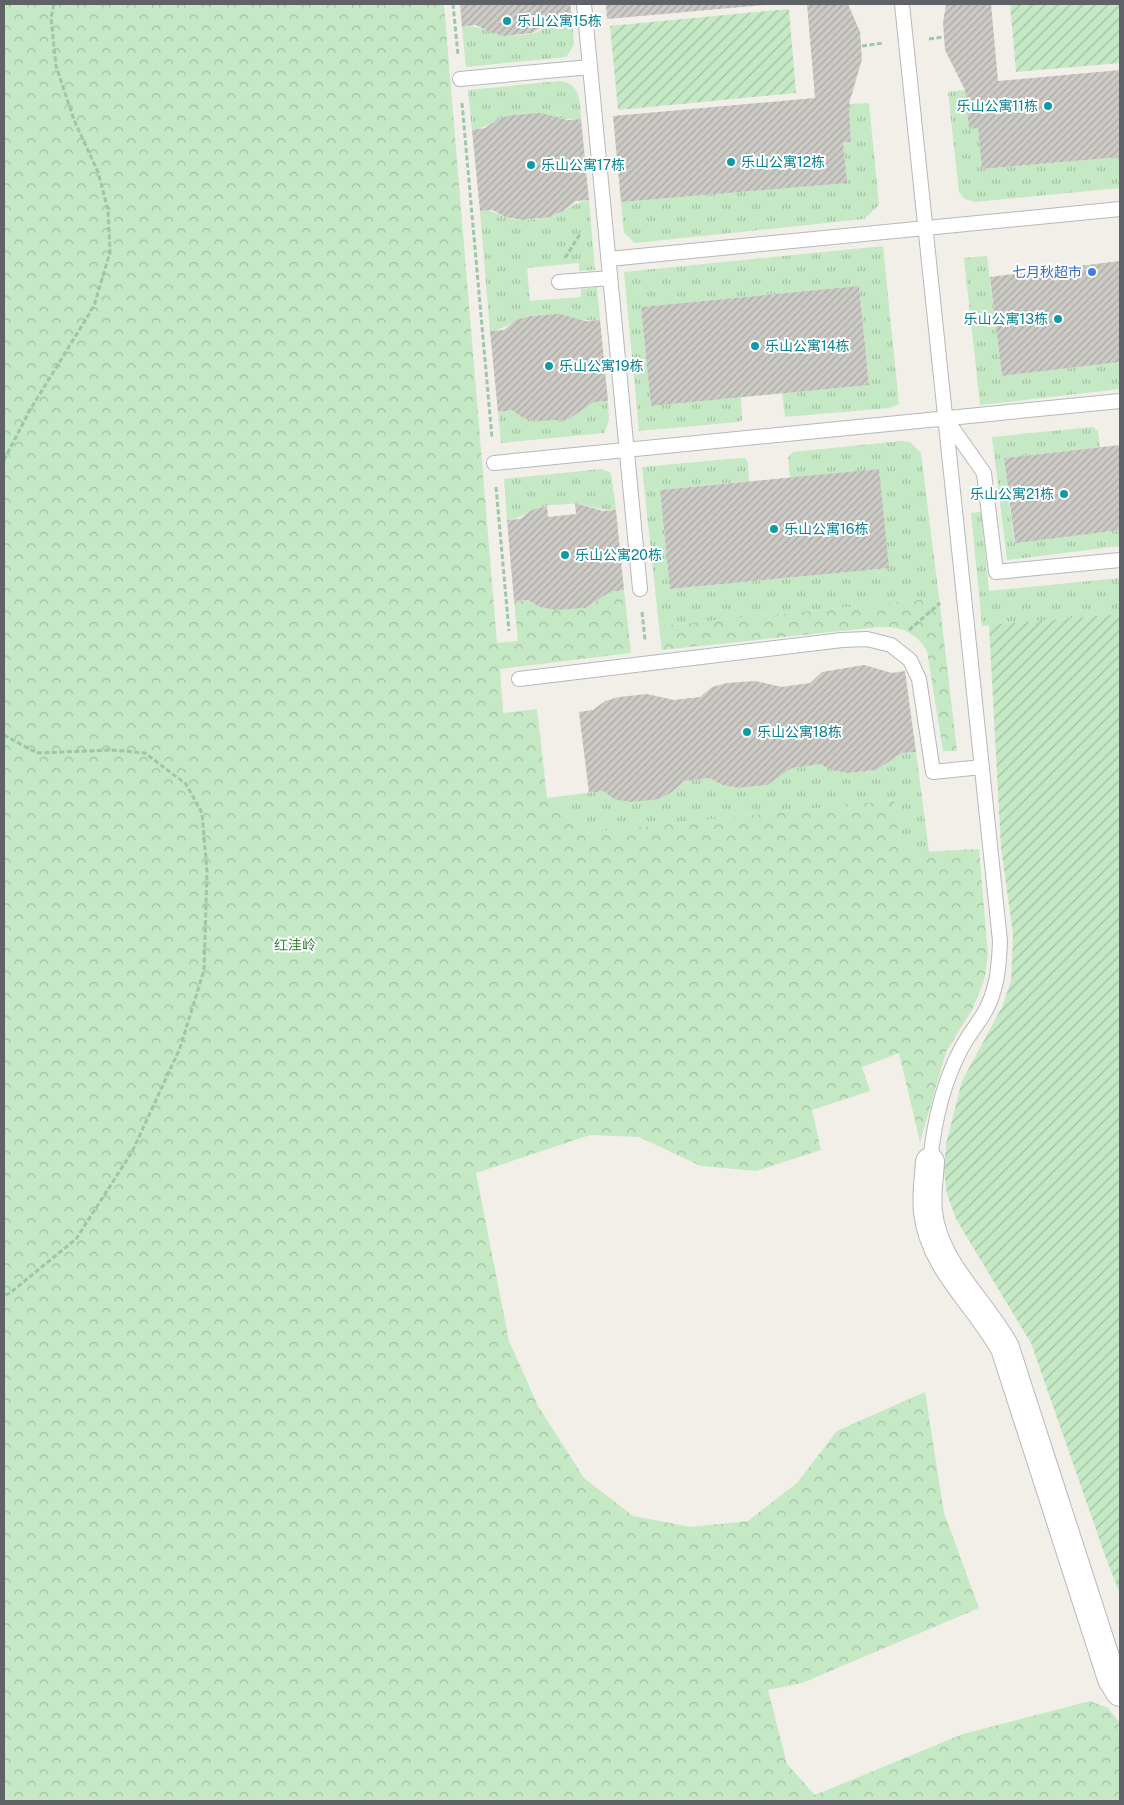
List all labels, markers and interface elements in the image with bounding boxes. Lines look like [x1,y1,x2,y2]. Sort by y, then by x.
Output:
place label: 乐山公寓15栋 [517,13,602,29]
marker: 乐山公寓15栋 [501,15,513,27]
place label: 乐山公寓11栋 [957,98,1038,114]
marker: 乐山公寓11栋 [1042,100,1054,112]
place label: 乐山公寓12栋 [741,154,825,170]
marker: 乐山公寓12栋 [725,156,737,168]
place label: 乐山公寓17栋 [541,157,625,173]
marker: 乐山公寓17栋 [525,159,537,171]
place label: 七月秋超市 [1012,264,1082,280]
marker: 七月秋超市 [1086,266,1098,278]
place label: 乐山公寓13栋 [963,311,1048,327]
marker: 乐山公寓13栋 [1052,313,1064,325]
place label: 乐山公寓14栋 [765,338,850,354]
marker: 乐山公寓14栋 [749,340,761,352]
place label: 乐山公寓19栋 [559,358,643,374]
marker: 乐山公寓19栋 [543,360,555,372]
place label: 乐山公寓21栋 [970,486,1054,502]
marker: 乐山公寓21栋 [1058,488,1070,500]
place label: 乐山公寓16栋 [784,521,868,537]
marker: 乐山公寓16栋 [768,523,780,535]
place label: 乐山公寓20栋 [575,547,662,563]
marker: 乐山公寓20栋 [559,549,571,561]
place label: 乐山公寓18栋 [757,724,842,740]
marker: 乐山公寓18栋 [741,726,753,738]
park label: 红洼岭 [274,937,316,953]

